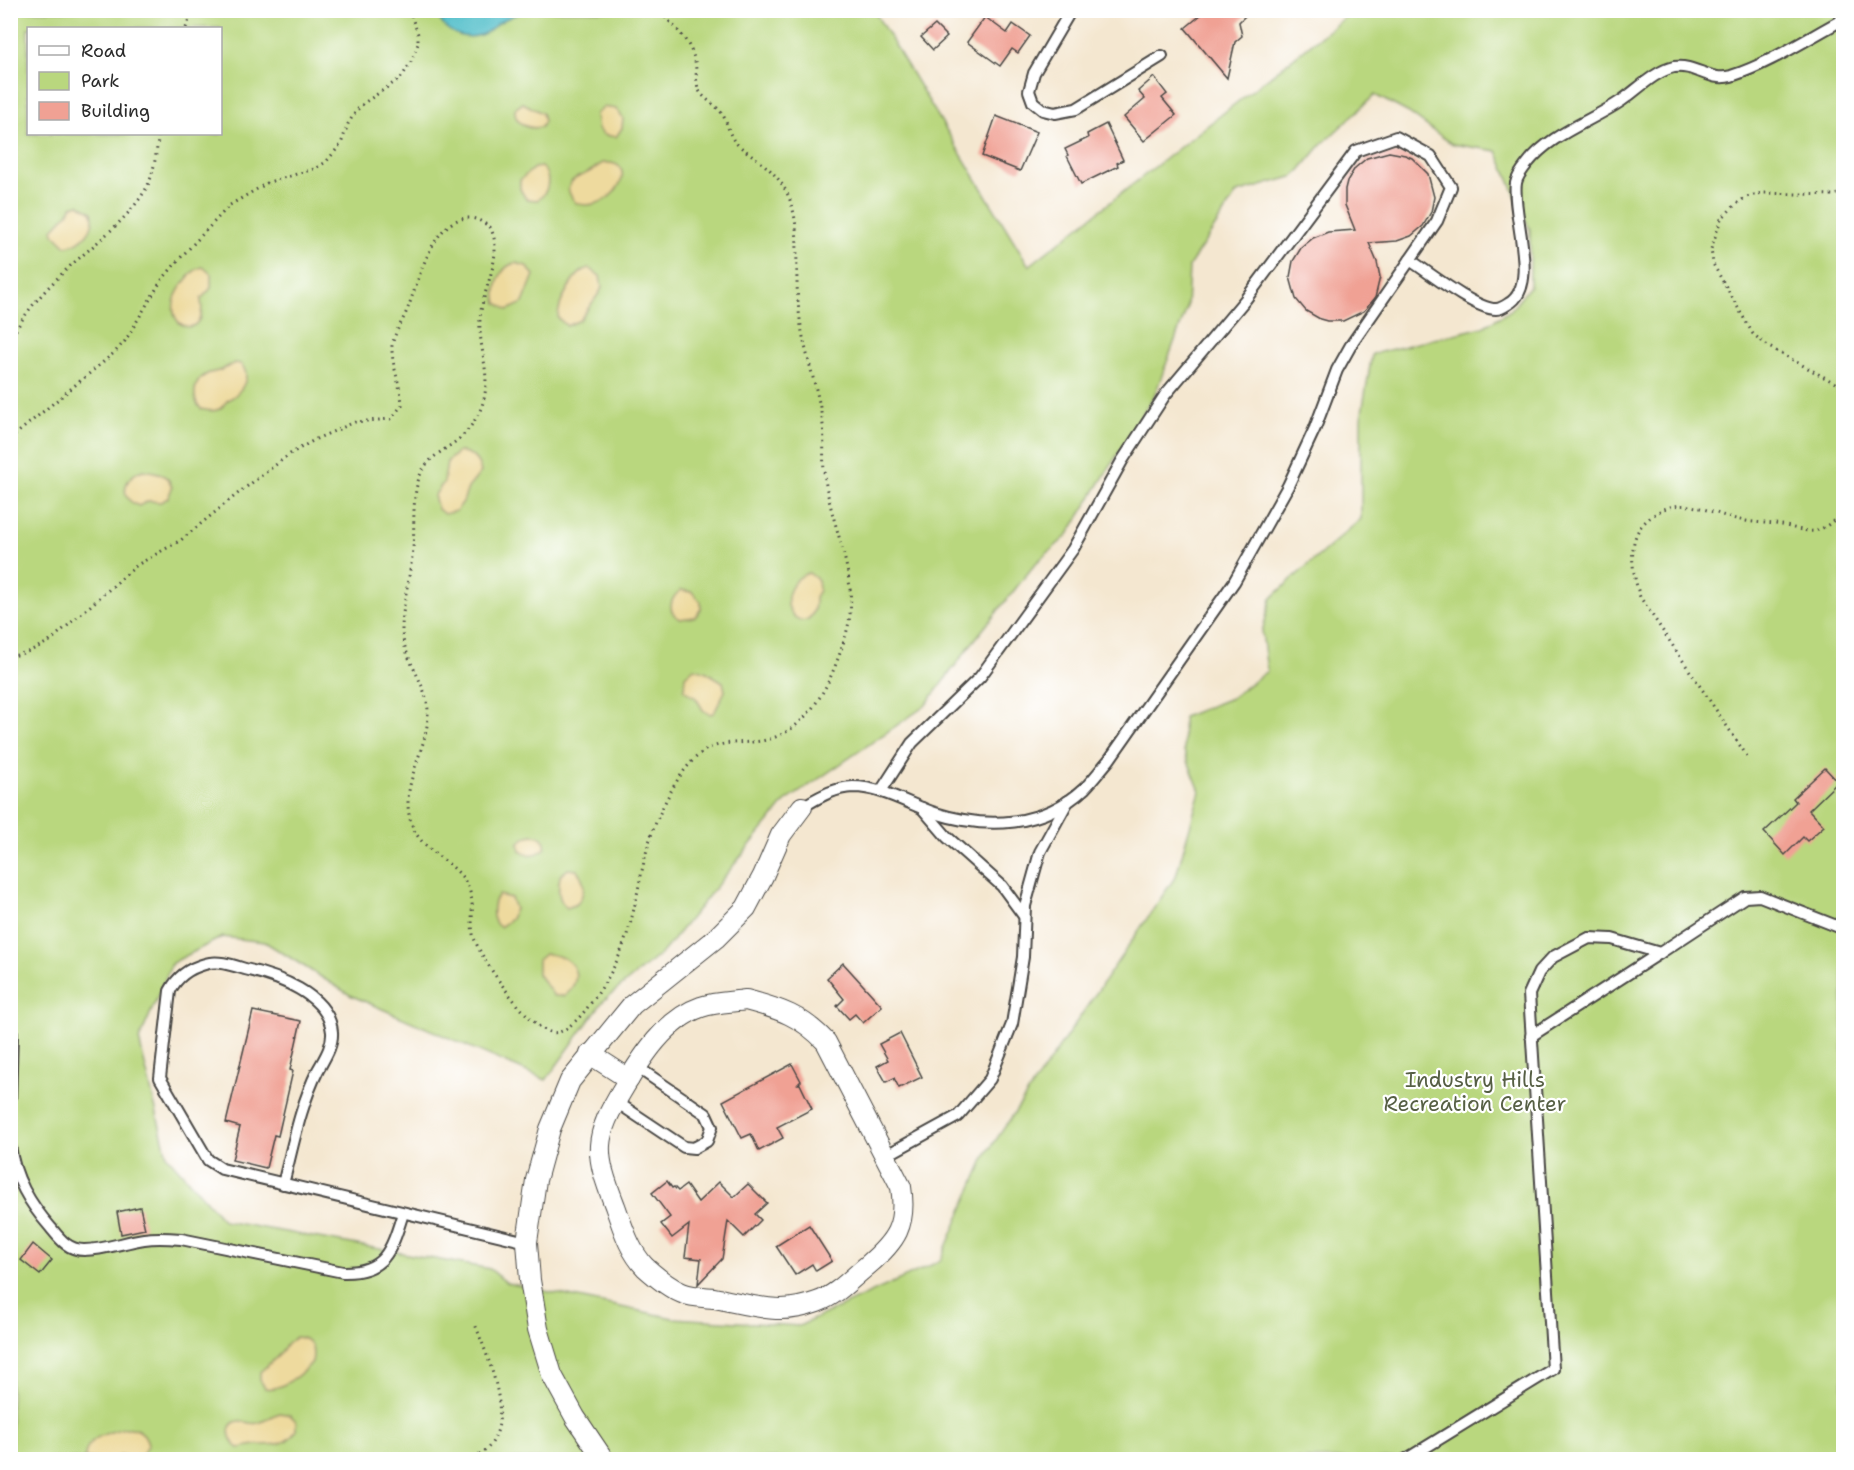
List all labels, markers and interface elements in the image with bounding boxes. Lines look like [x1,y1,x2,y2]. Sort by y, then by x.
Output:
legend [27,27,222,135]
text: Road [81,39,126,63]
text: Park [81,69,120,93]
text: Building [81,99,150,123]
park label: Industry Hills Recreation Center [1384,1066,1566,1118]

